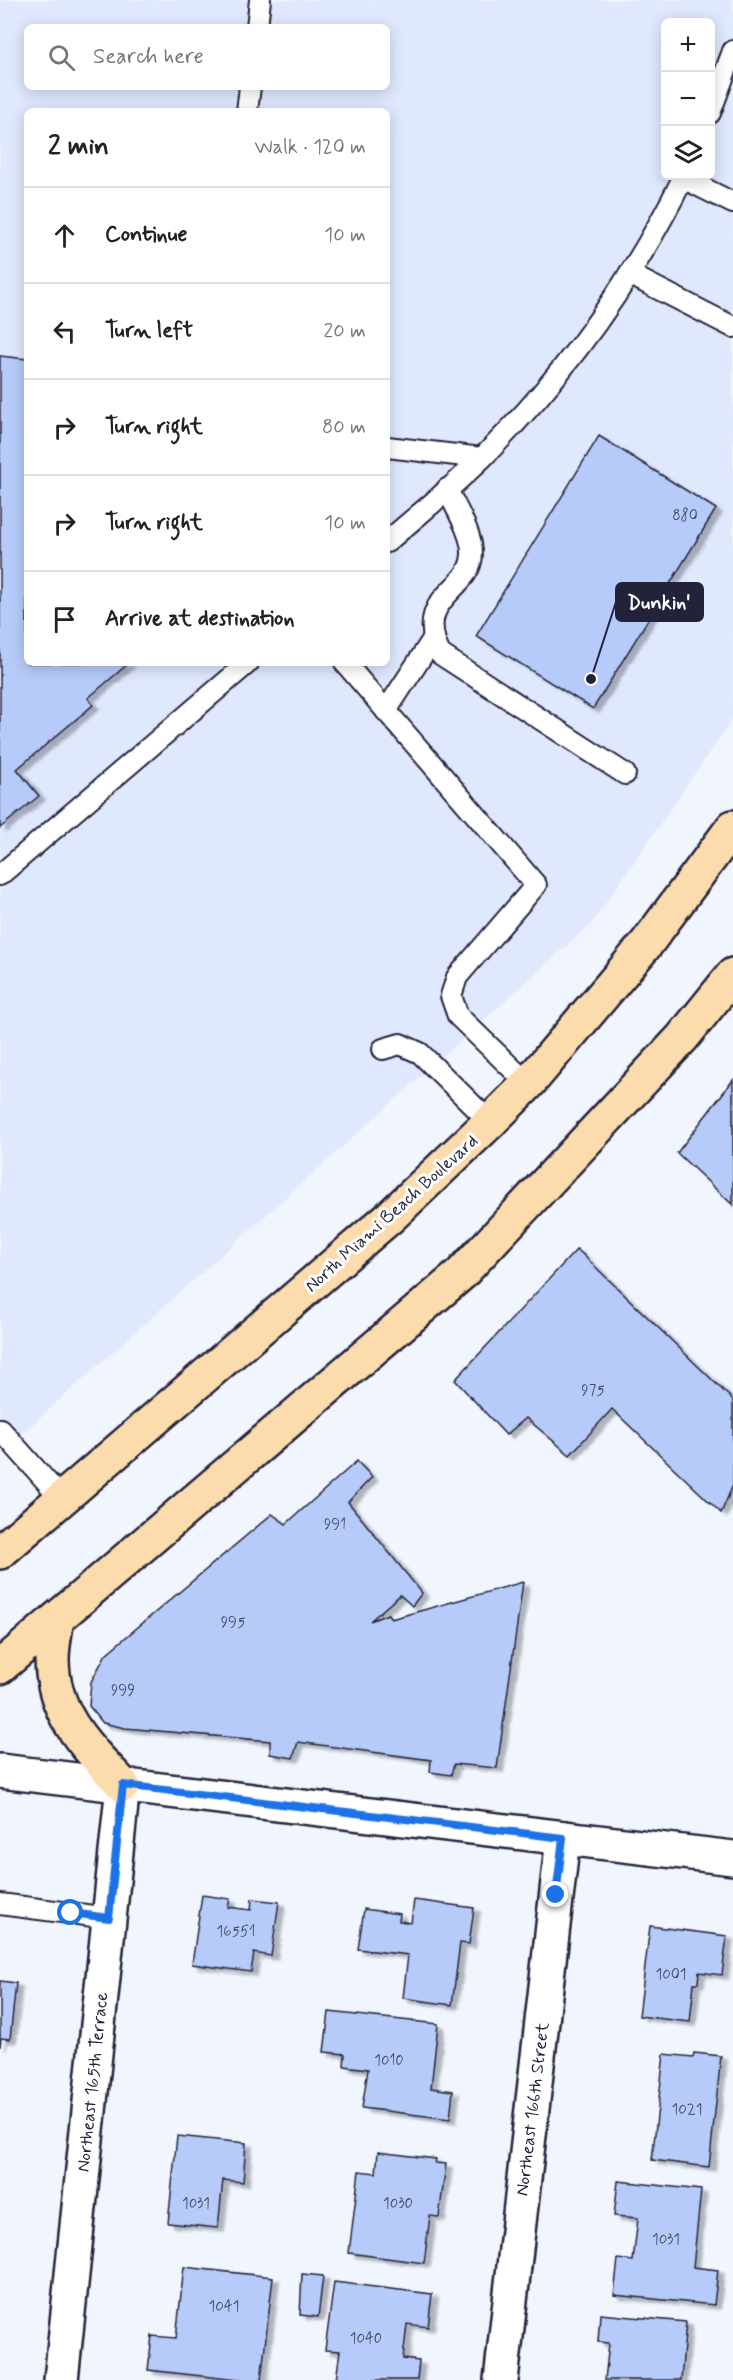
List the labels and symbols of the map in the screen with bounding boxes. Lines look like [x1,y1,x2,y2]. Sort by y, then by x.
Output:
house number: 880 [672,506,698,526]
callout: Dunkin' [616,583,703,621]
text: Dunkin' [627,590,691,617]
street label: North Miami Beach Boulevard [300,1130,483,1298]
house number: 975 [581,1381,605,1401]
house number: 991 [324,1515,346,1535]
house number: 995 [221,1613,245,1633]
house number: 999 [111,1681,135,1701]
route end [542,1881,568,1907]
route start [57,1899,83,1925]
house number: 16551 [217,1922,255,1942]
house number: 1001 [655,1965,687,1985]
street label: Northeast 165th Terrace [72,1991,114,2173]
street label: Northeast 166th Street [510,2021,556,2197]
house number: 1010 [374,2051,404,2071]
house number: 1021 [672,2100,702,2120]
house number: 1031 [182,2194,210,2214]
house number: 1030 [383,2194,413,2214]
house number: 1031 [652,2230,680,2250]
house number: 1041 [209,2297,239,2317]
house number: 1040 [350,2329,382,2349]

